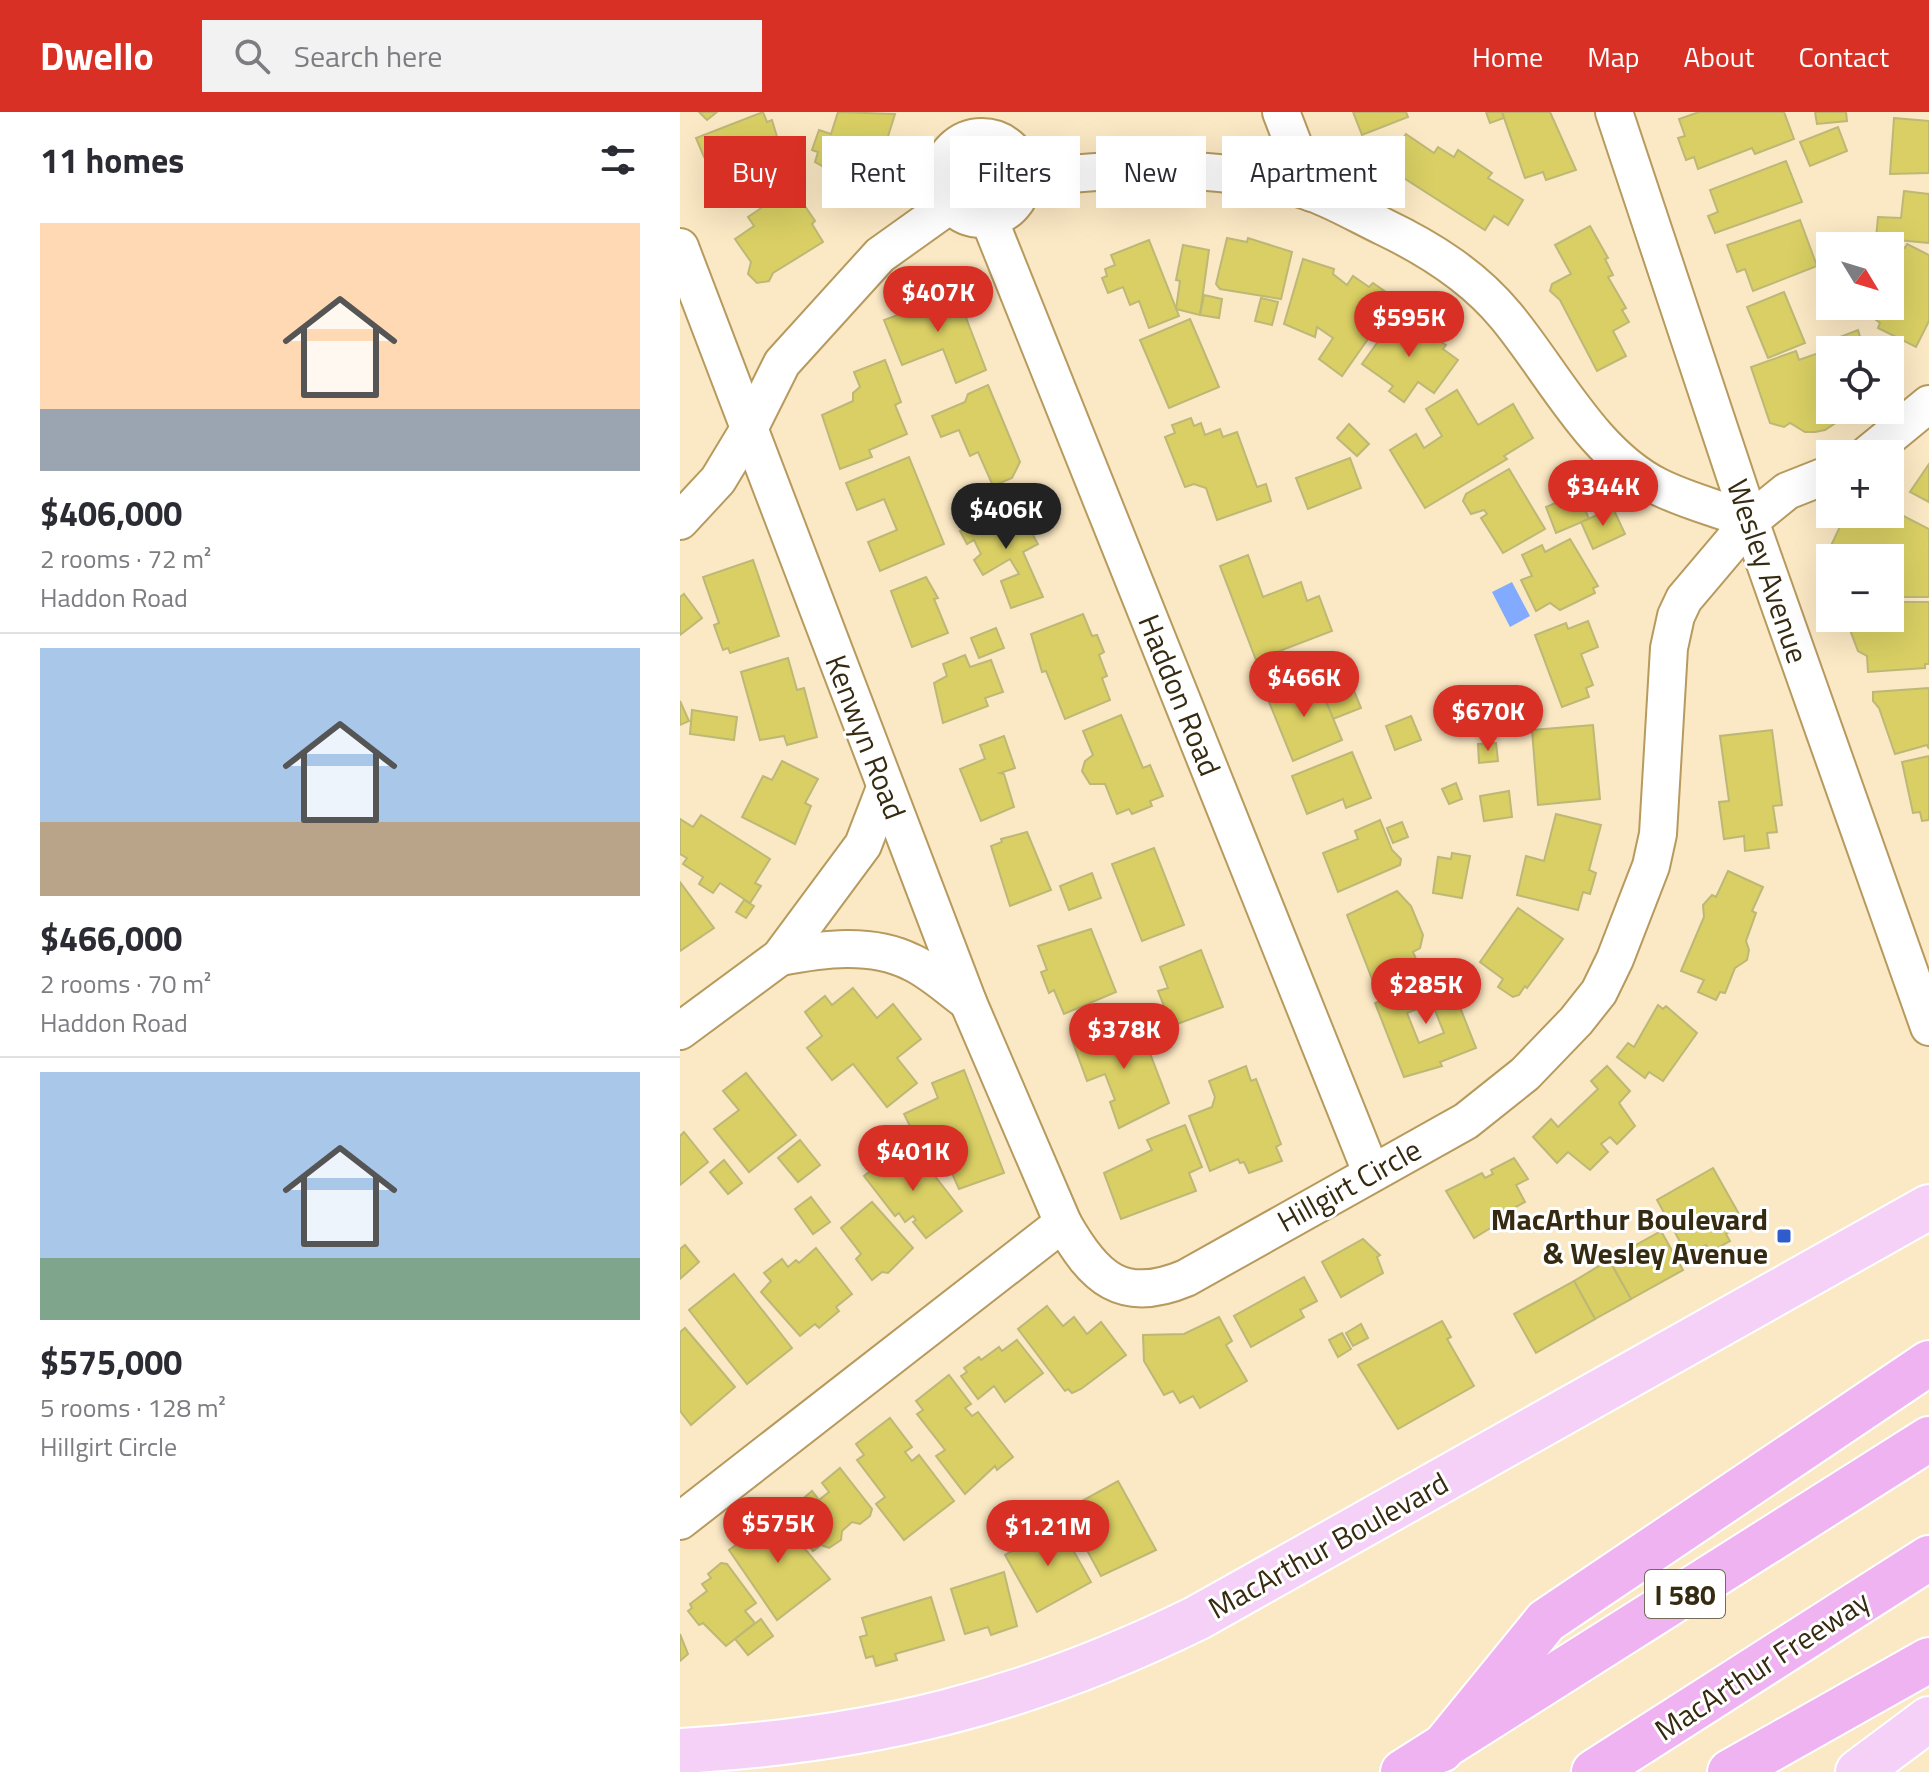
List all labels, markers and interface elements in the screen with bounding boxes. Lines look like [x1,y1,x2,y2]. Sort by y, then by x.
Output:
search box [202,20,762,92]
text: Dwello [40,27,154,85]
text: Search here [294,33,443,79]
icon: search [230,34,274,78]
text: Home [1472,35,1543,78]
text: Map [1587,35,1640,78]
text: About [1684,35,1754,78]
text: Contact [1798,35,1889,78]
text: 11 homes [40,134,184,186]
chip: Buy [704,136,806,208]
chip: Rent [822,136,934,208]
chip: Filters [950,136,1080,208]
chip: New [1096,136,1206,208]
chip: Apartment [1222,136,1405,208]
icon: filters [596,138,640,182]
north arrow [1816,232,1904,320]
map controls [1816,232,1904,632]
pin: $407K [882,266,994,334]
text: $407K [901,272,975,311]
icon: home [268,275,412,419]
pin: $595K [1353,291,1465,359]
text: $595K [1372,297,1446,336]
button: locate [1816,336,1904,424]
button: + [1816,440,1904,528]
pin: $344K [1547,460,1659,528]
text: $344K [1566,466,1640,505]
street label: Wesley Avenue [1715,473,1821,669]
pin: $406K [950,483,1062,551]
text: $406,000 [40,487,182,539]
text: $406K [969,489,1043,528]
text: 2 rooms · 72 m² [40,539,211,578]
button: − [1816,544,1904,632]
text: Haddon Road [40,578,188,617]
street label: Haddon Road [1127,607,1233,783]
street label: Kenwyn Road [814,648,918,826]
pin: $466K [1248,651,1360,719]
text: $466K [1267,657,1341,696]
pin: $670K [1432,685,1544,753]
text: $670K [1451,691,1525,730]
icon: home [268,700,412,844]
text: $466,000 [40,912,182,964]
pin: $285K [1370,958,1482,1026]
text: 2 rooms · 70 m² [40,964,211,1003]
text: $285K [1389,964,1463,1003]
text: Haddon Road [40,1003,188,1042]
pin: $378K [1068,1003,1180,1071]
text: $378K [1087,1009,1161,1048]
icon: home [268,1124,412,1268]
pin: $401K [857,1125,969,1193]
street label: Hillgirt Circle [1269,1127,1429,1243]
text: $401K [876,1131,950,1170]
place label: MacArthur Boulevard & Wesley Avenue [1491,1196,1768,1276]
marker: MacArthur Boulevard & Wesley Avenue [1775,1227,1793,1245]
text: $575,000 [40,1336,182,1388]
text: 5 rooms · 128 m² [40,1388,226,1427]
text: Hillgirt Circle [40,1427,177,1466]
street label: MacArthur Boulevard [1200,1460,1456,1630]
pin: $575K [722,1497,834,1565]
pin: $1.21M [983,1500,1113,1568]
text: $575K [741,1503,815,1542]
text: $1.21M [1004,1506,1092,1545]
road number: I 580 [1645,1570,1725,1618]
street label: MacArthur Freeway [1645,1578,1879,1752]

